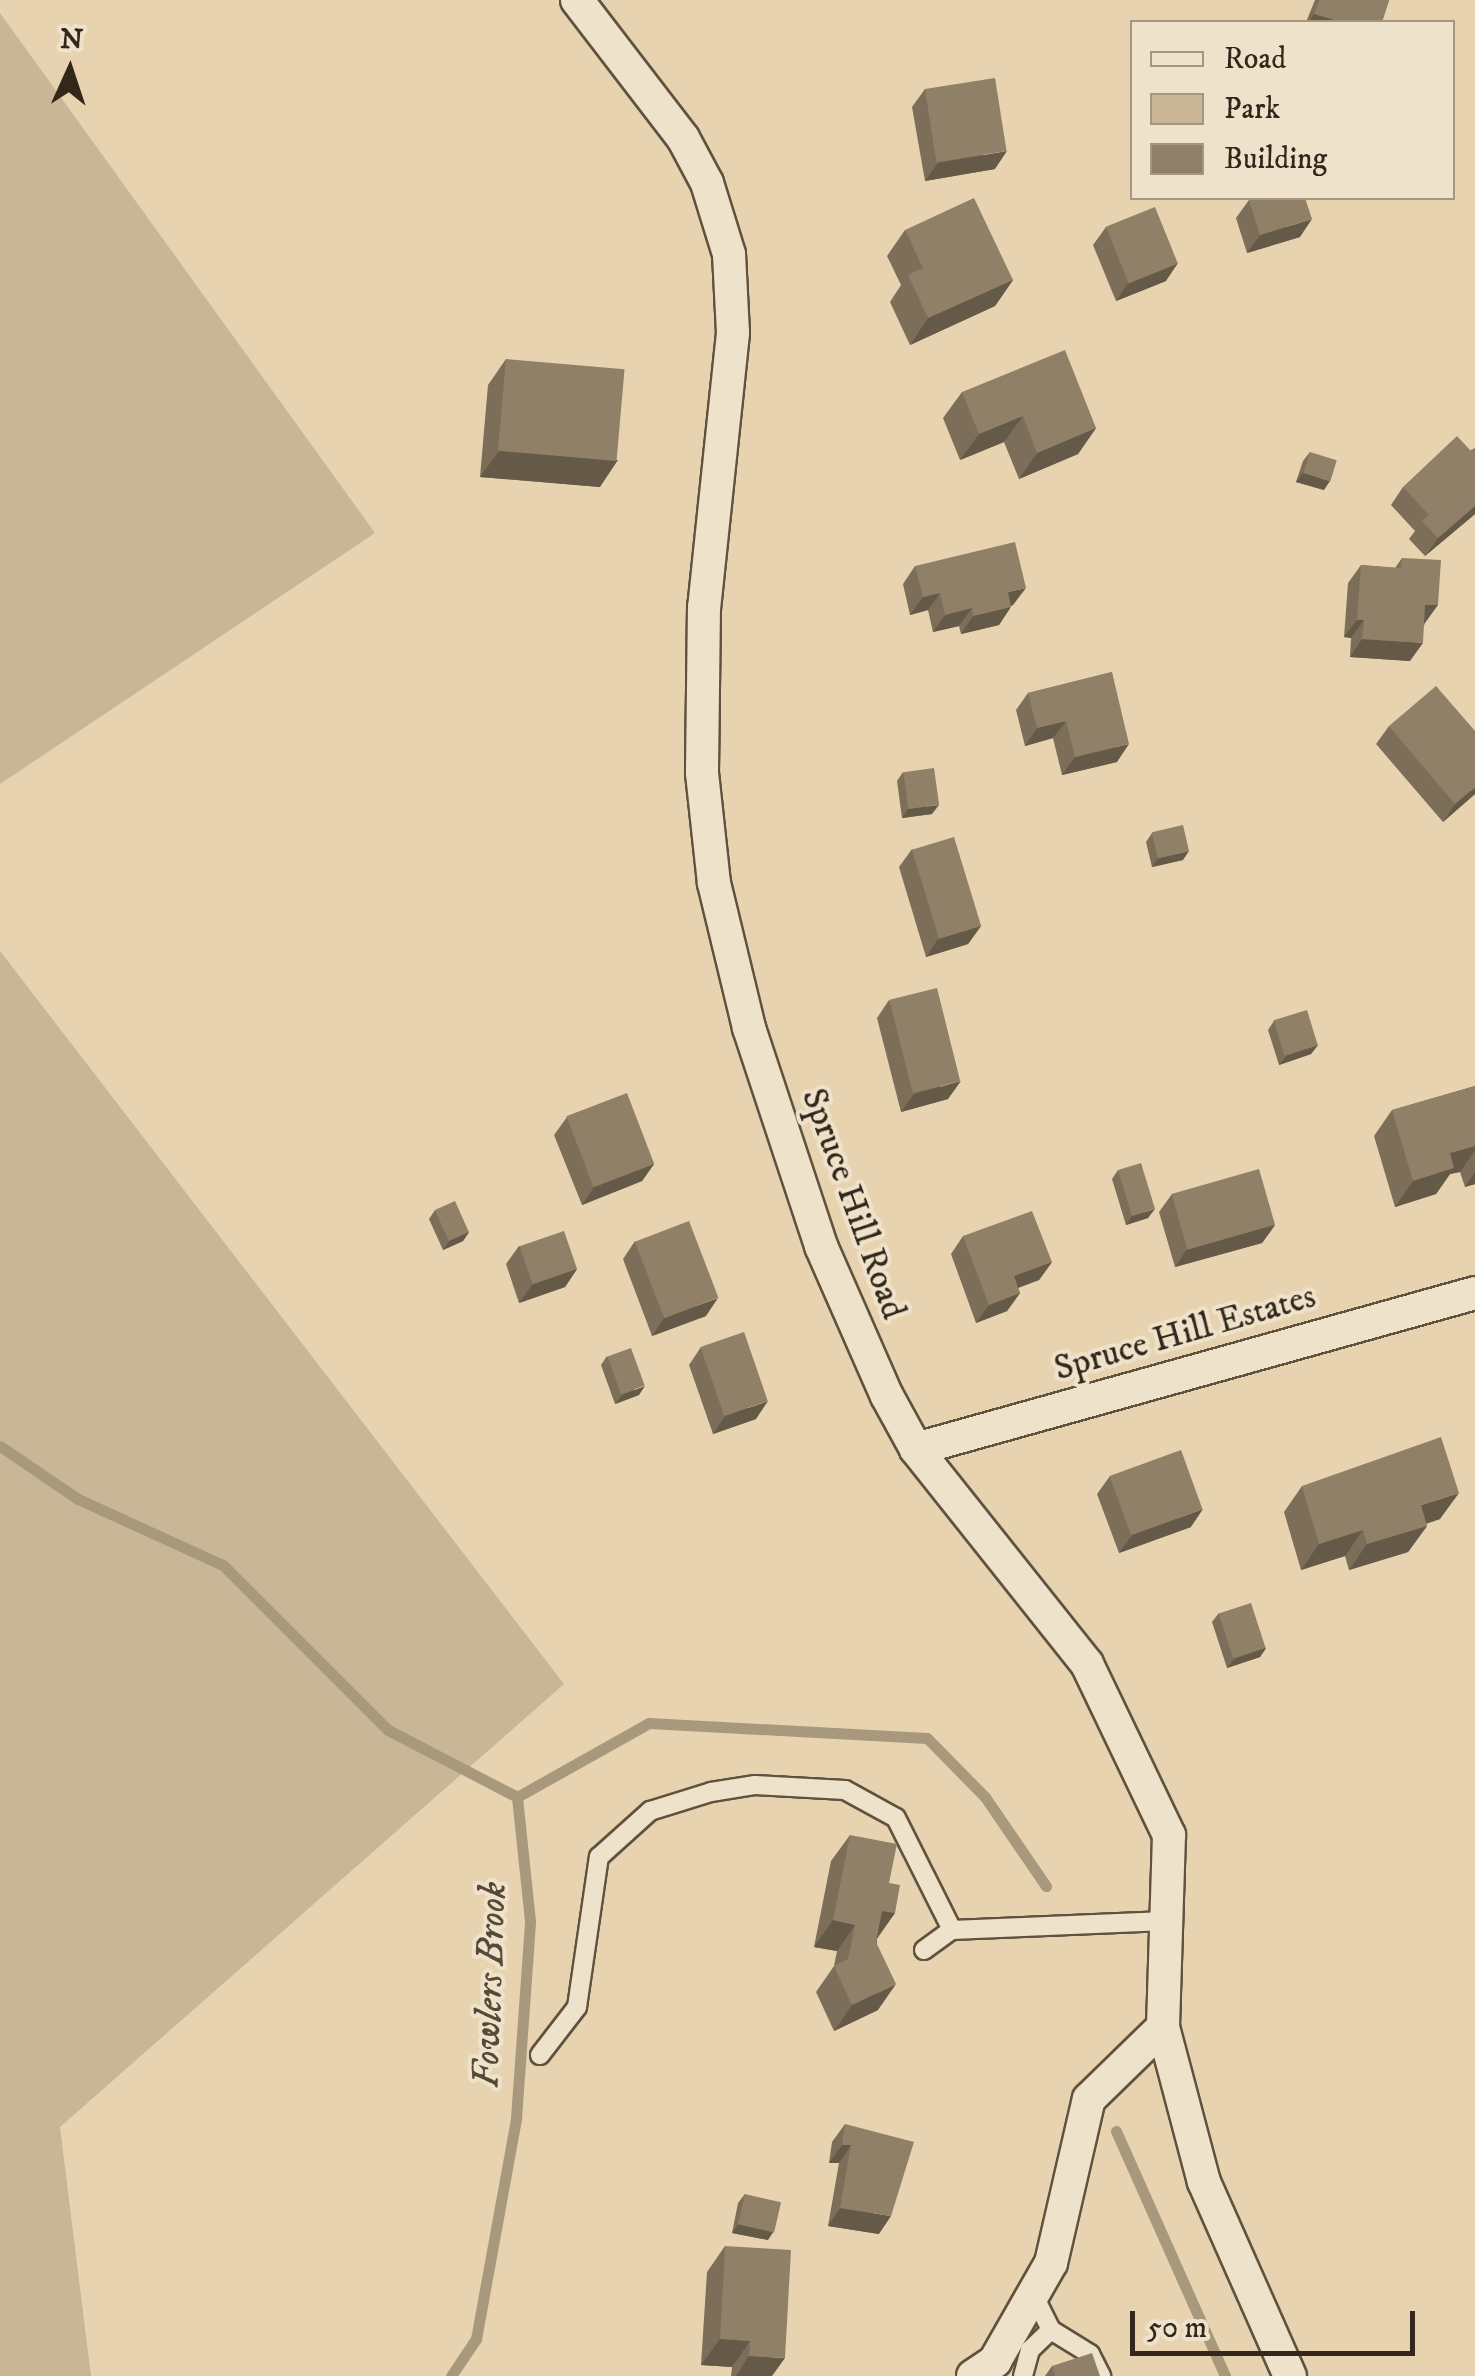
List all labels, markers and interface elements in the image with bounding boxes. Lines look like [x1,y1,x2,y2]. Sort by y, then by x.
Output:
north arrow [20,20,120,120]
legend [1130,20,1455,200]
text: N [59,21,84,58]
text: Road [1224,41,1286,78]
text: Park [1224,91,1280,128]
text: Building [1224,141,1327,178]
street label: Spruce Hill Road [792,1083,914,1325]
street label: Spruce Hill Estates [1050,1276,1320,1390]
water label: Fowlers Brook [465,1881,517,2089]
scale bar [1135,2291,1420,2353]
text: 50 m [1147,2310,1207,2347]

